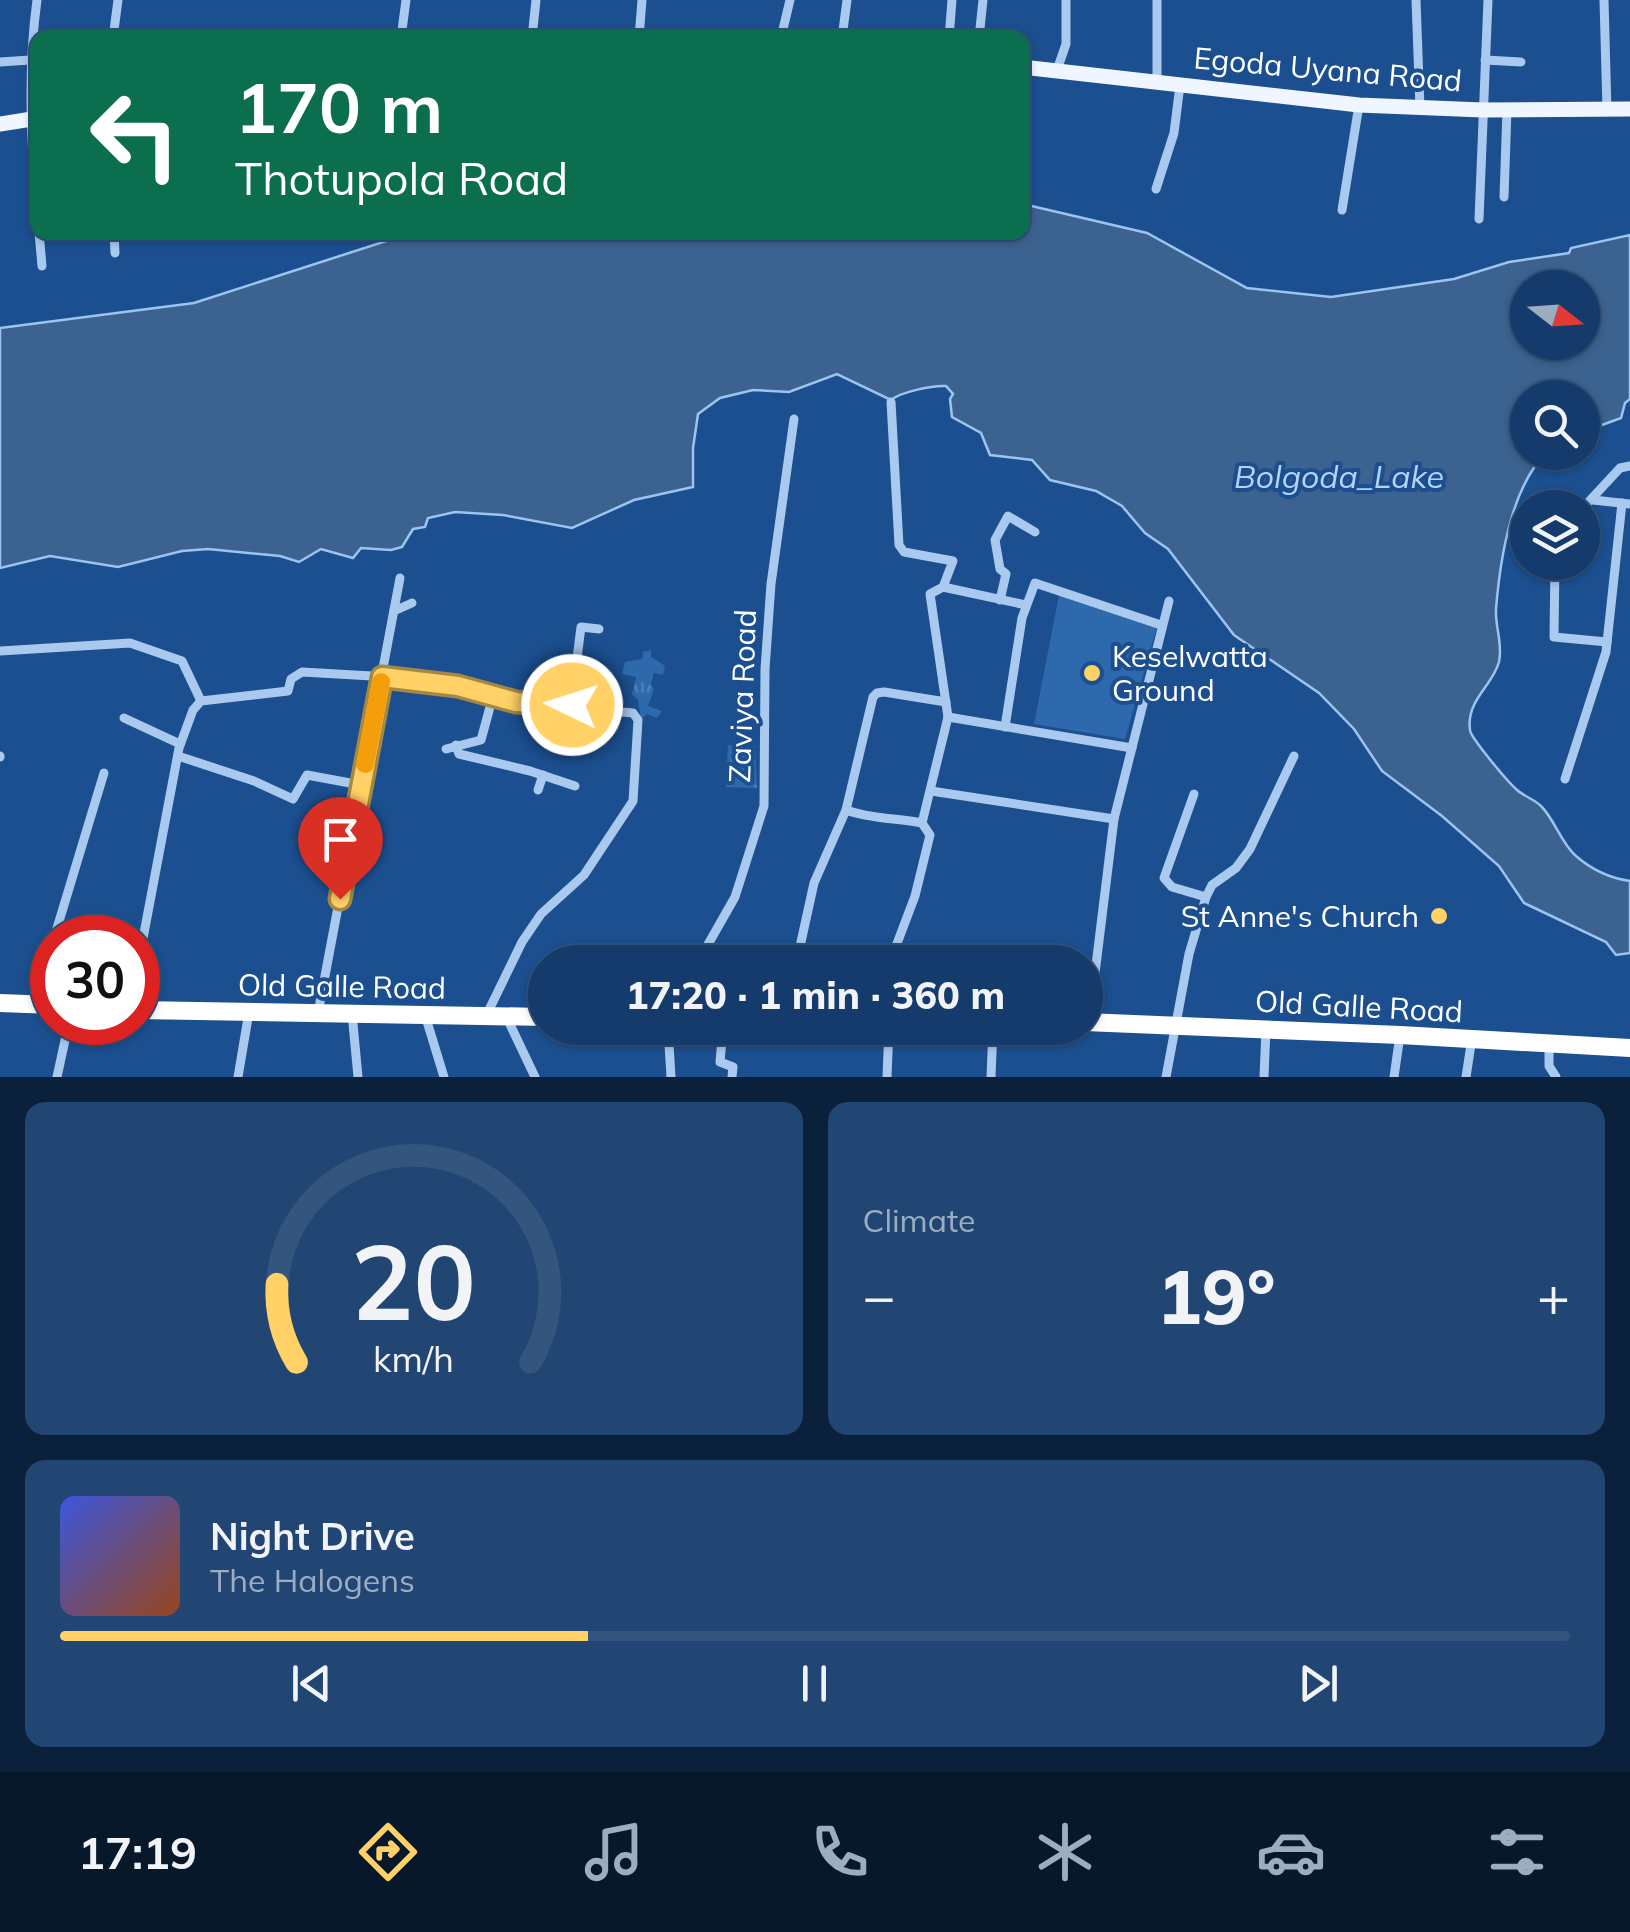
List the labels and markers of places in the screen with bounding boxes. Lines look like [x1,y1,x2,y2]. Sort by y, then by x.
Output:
place label: Keselwatta Ground [1112,637,1268,709]
marker: Keselwatta Ground [1081,662,1103,684]
pin [298,797,383,900]
place label: St Anne's Church [1181,897,1419,935]
marker: St Anne's Church [1428,905,1450,927]

